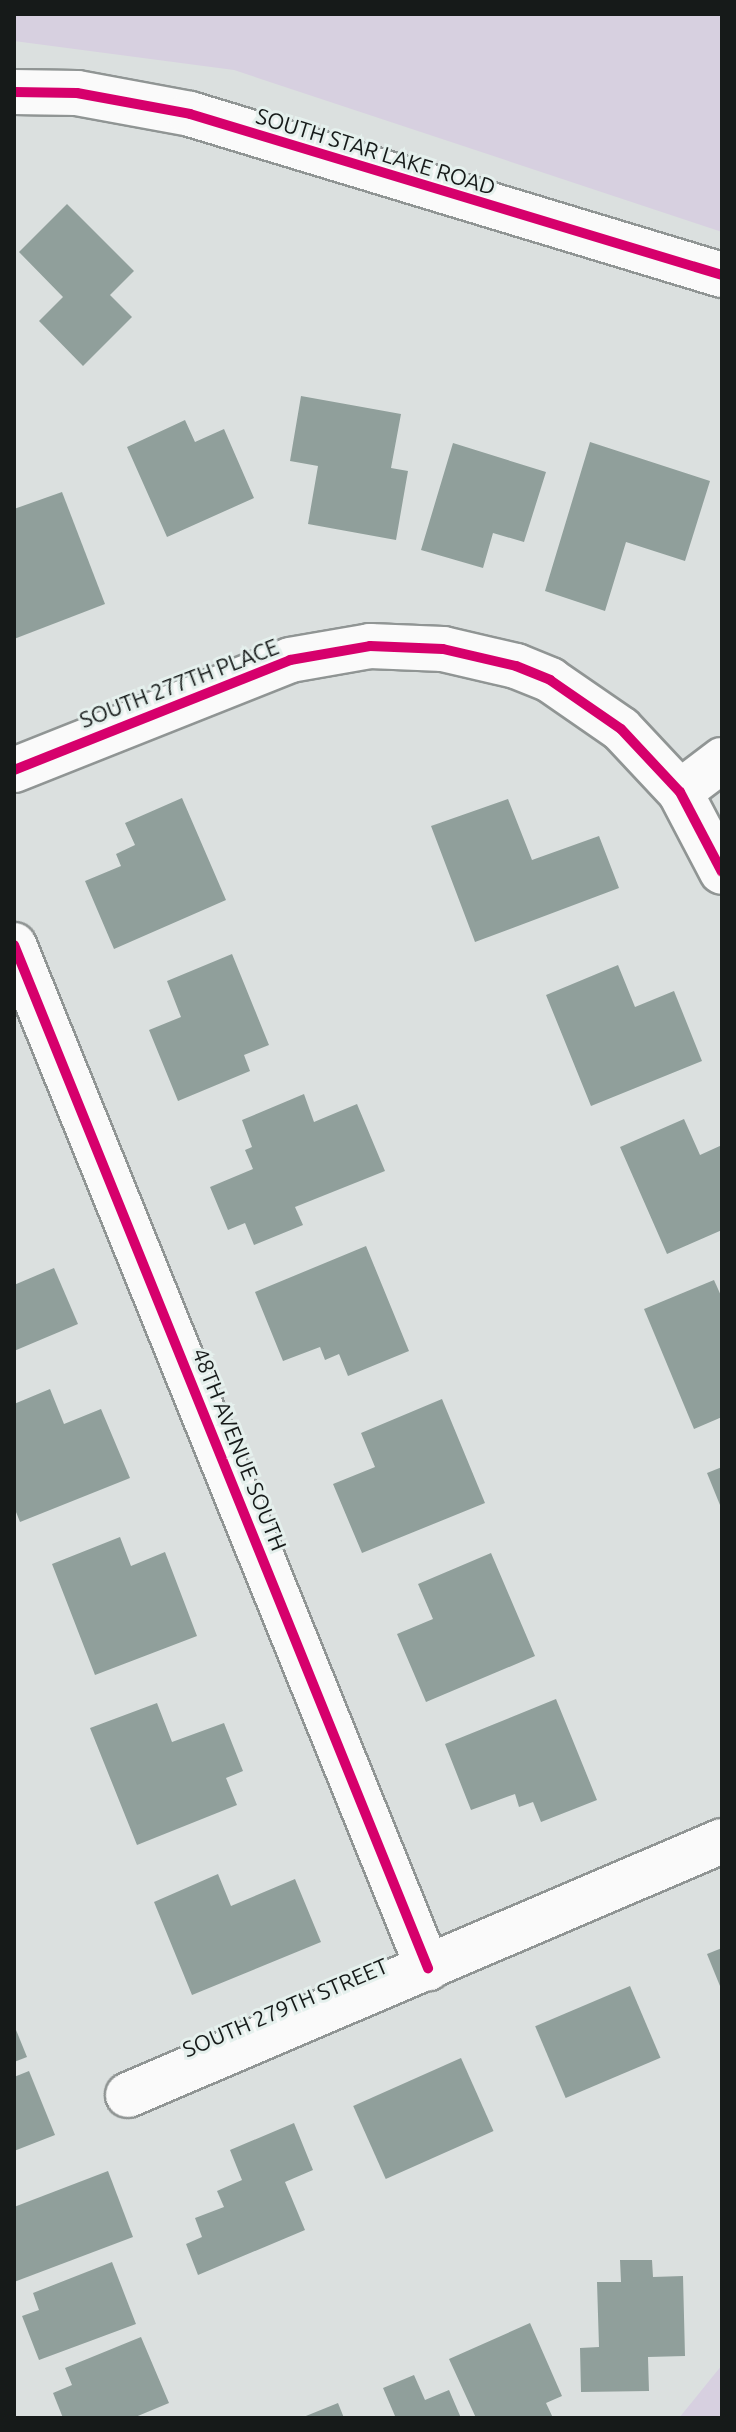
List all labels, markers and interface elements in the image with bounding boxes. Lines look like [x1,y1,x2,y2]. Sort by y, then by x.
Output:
street label: SOUTH STAR LAKE ROAD [253,102,499,200]
street label: SOUTH 277TH PLACE [76,633,282,733]
street label: 48TH AVENUE SOUTH [187,1344,293,1554]
street label: SOUTH 279TH STREET [178,1952,392,2062]

